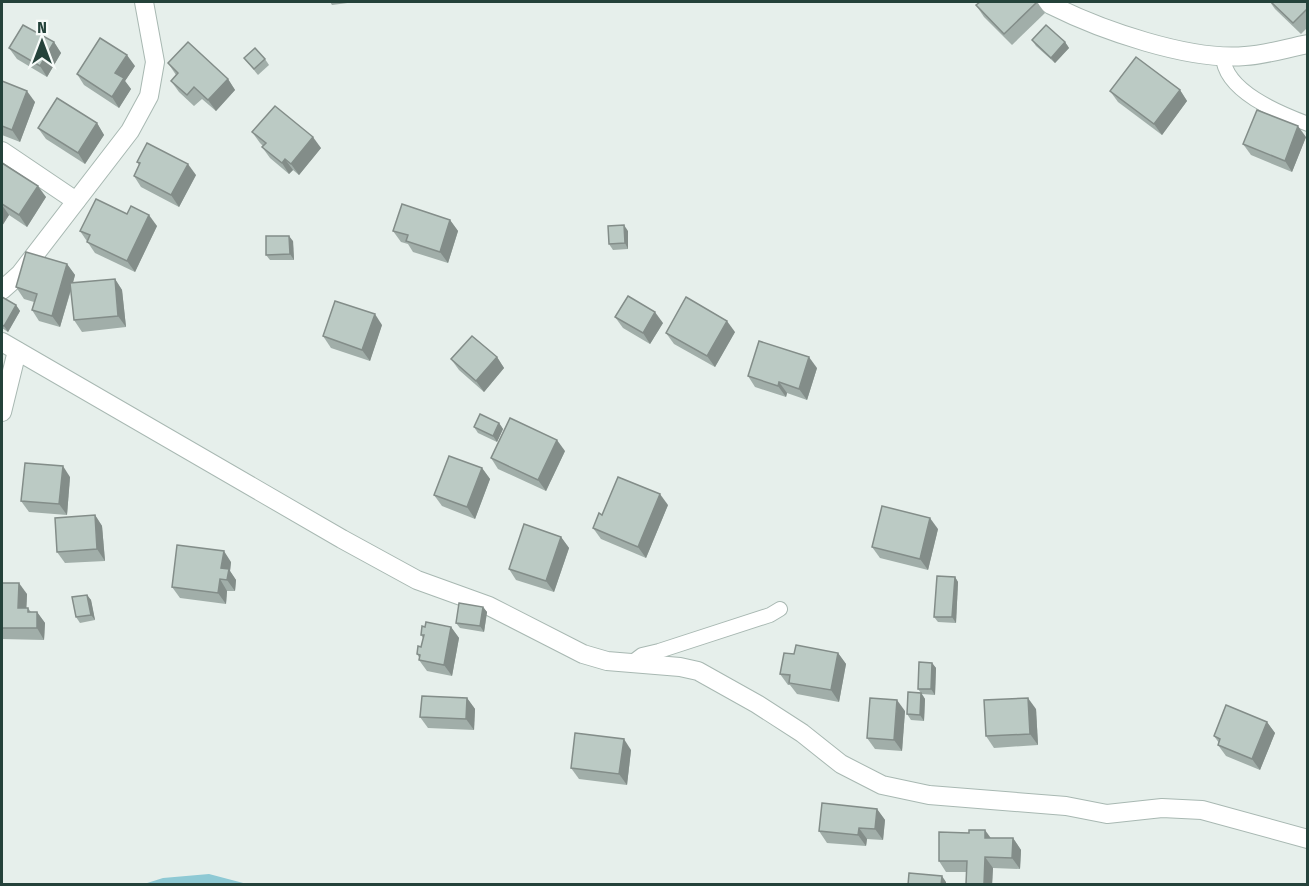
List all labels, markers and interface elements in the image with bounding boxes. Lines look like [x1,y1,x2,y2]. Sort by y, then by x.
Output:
north arrow [12,12,72,72]
text: N [37,18,47,37]

